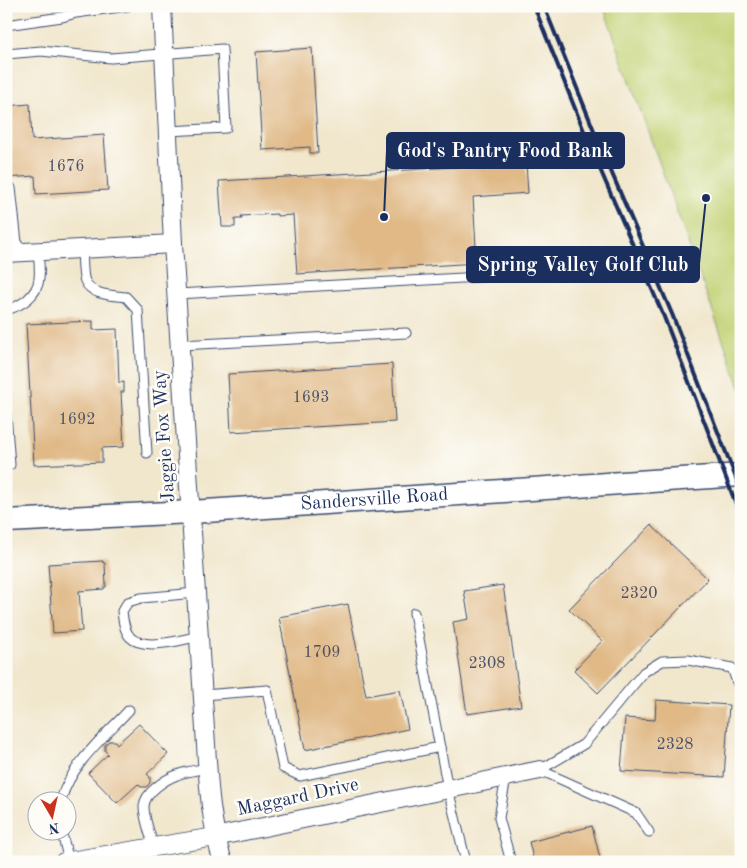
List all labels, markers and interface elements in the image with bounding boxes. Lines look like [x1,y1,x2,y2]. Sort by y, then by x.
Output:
callout: God's Pantry Food Bank [387,133,624,168]
text: God's Pantry Food Bank [397,142,613,162]
house number: 1676 [47,159,85,175]
callout: Spring Valley Golf Club [467,247,699,282]
text: Spring Valley Golf Club [477,256,689,276]
street label: Jaggie Fox Way [151,369,179,503]
house number: 1693 [292,390,330,406]
house number: 1692 [58,412,96,428]
street label: Sandersville Road [300,485,449,514]
house number: 2320 [620,586,658,602]
house number: 1709 [303,645,341,661]
house number: 2308 [468,656,506,672]
house number: 2328 [656,737,694,753]
street label: Maggard Drive [235,776,361,820]
north arrow [28,790,78,840]
text: N [47,820,60,836]

